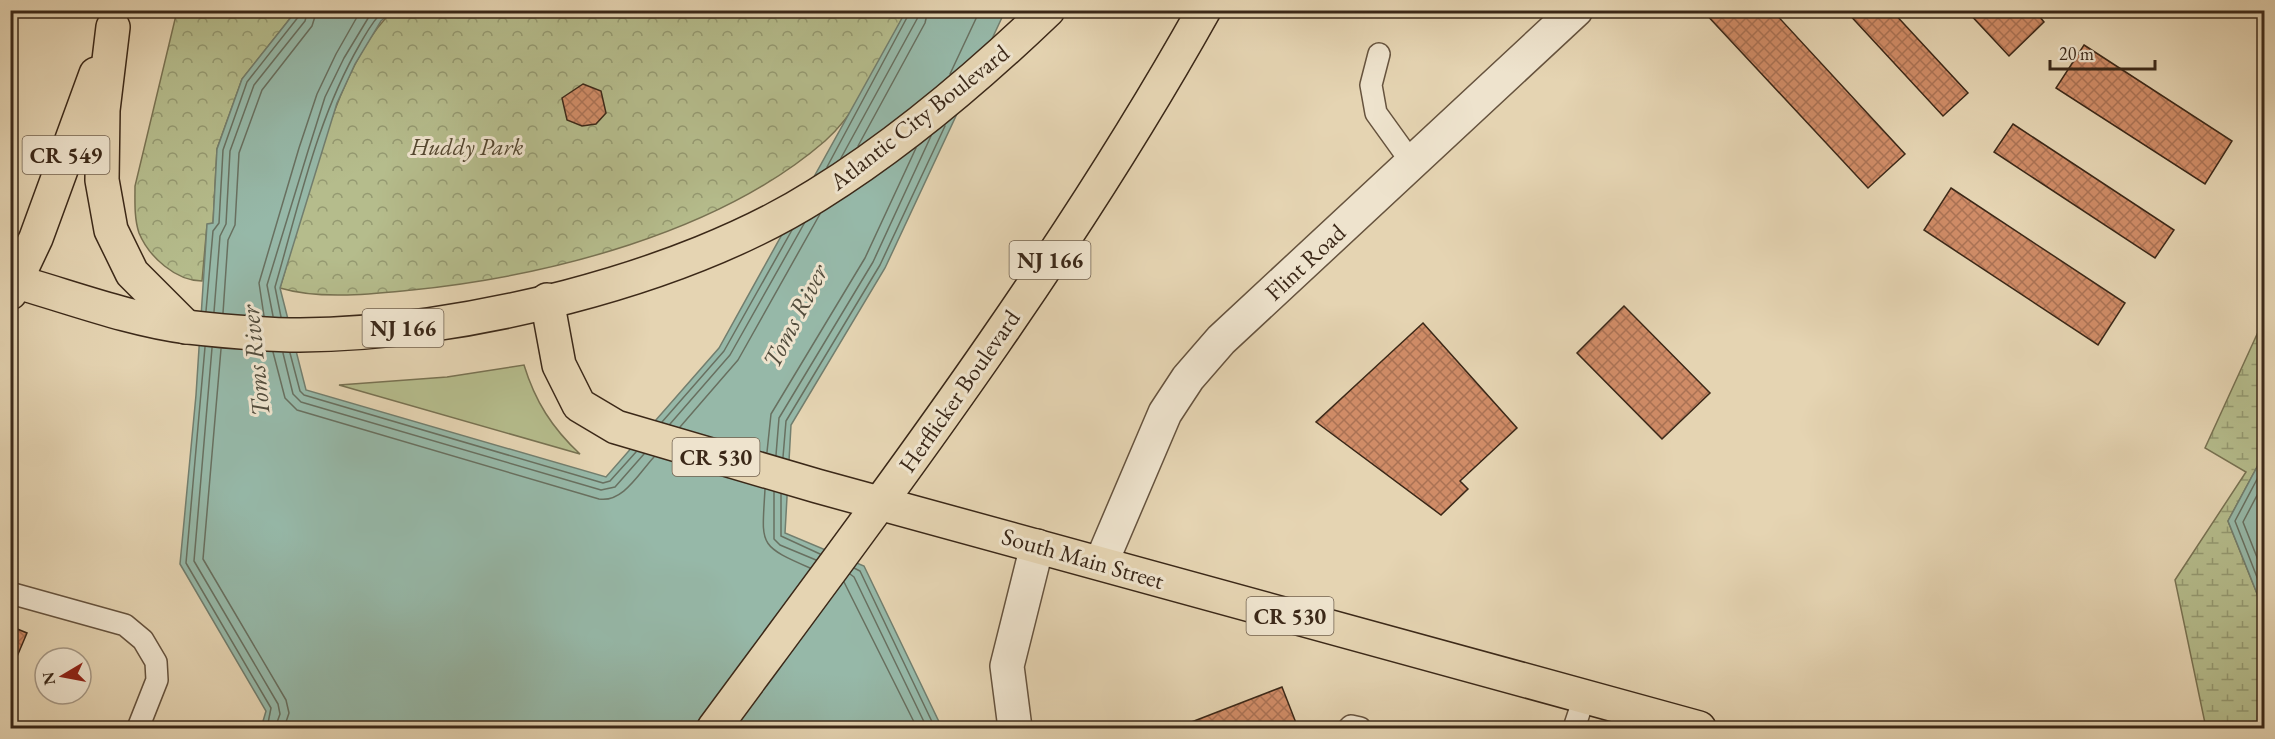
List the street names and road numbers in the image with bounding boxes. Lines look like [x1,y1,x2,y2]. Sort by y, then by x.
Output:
street label: Atlantic City Boulevard [822,37,1016,197]
road number: CR 549 [22,136,110,174]
street label: Flint Road [1258,216,1352,307]
road number: NJ 166 [1010,241,1090,279]
street label: Herflicker Boulevard [891,303,1027,478]
road number: NJ 166 [362,309,444,347]
road number: CR 530 [672,438,760,476]
street label: South Main Street [998,520,1168,596]
road number: CR 530 [1246,597,1334,635]

